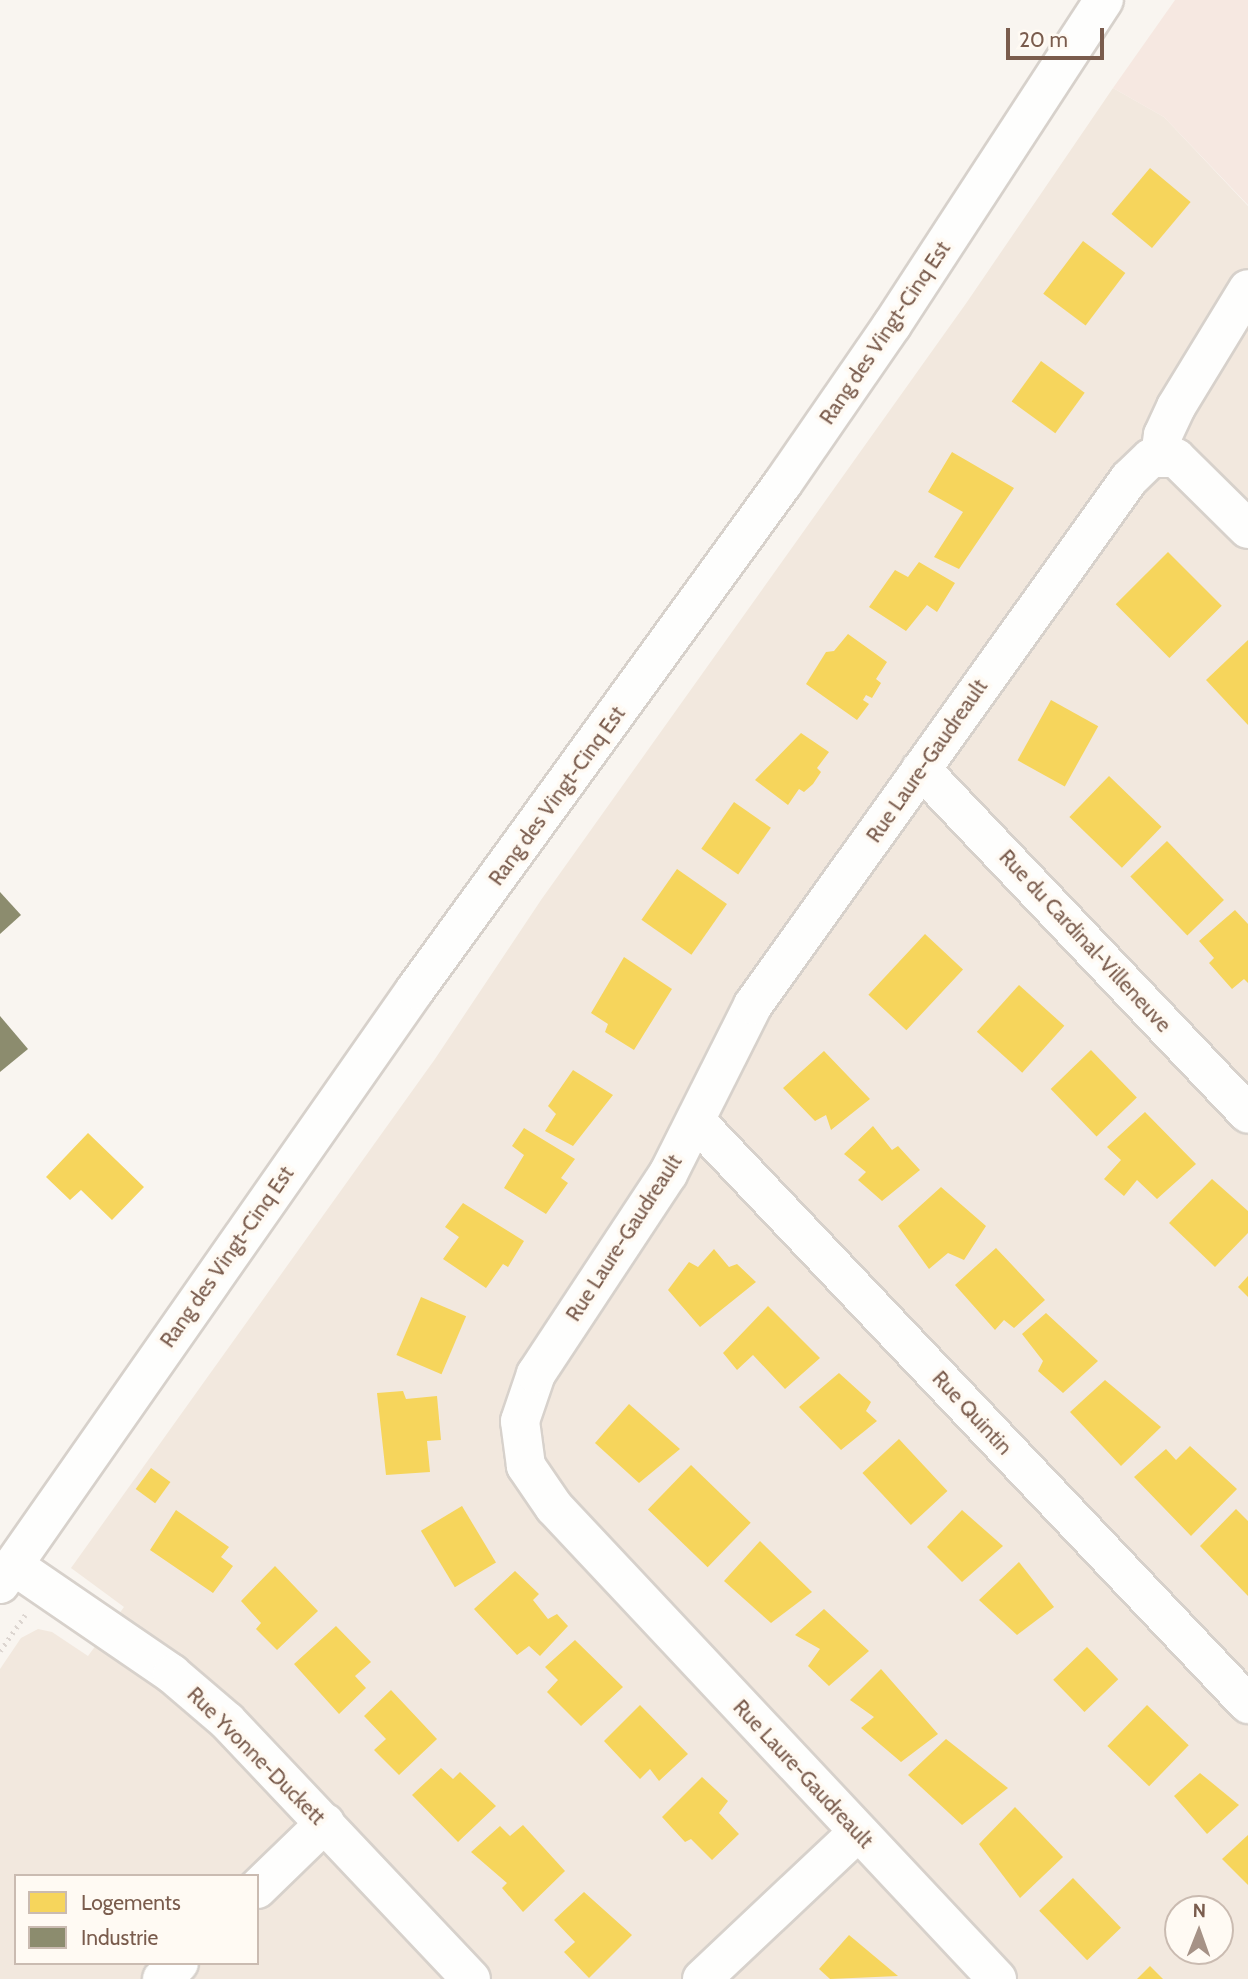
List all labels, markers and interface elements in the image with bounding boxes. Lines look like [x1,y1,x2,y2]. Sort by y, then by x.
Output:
scale bar [1010,14,1108,58]
text: 20 m [1019,27,1068,52]
street label: Rang des Vingt-Cinq Est [814,237,956,429]
street label: Rue Laure-Gaudreault [861,675,993,847]
street label: Rang des Vingt-Cinq Est [484,702,630,890]
street label: Rue du Cardinal-Villeneuve [994,845,1176,1037]
street label: Rue Laure-Gaudreault [561,1150,687,1326]
street label: Rang des Vingt-Cinq Est [155,1162,299,1352]
street label: Rue Quintin [927,1366,1017,1460]
street label: Rue Yvonne-Duckett [182,1682,330,1830]
street label: Rue Laure-Gaudreault [728,1695,878,1853]
legend [14,1874,259,1965]
text: Logements [81,1890,181,1915]
north arrow [1164,1895,1234,1965]
text: N [1192,1899,1206,1922]
text: Industrie [81,1925,158,1950]

